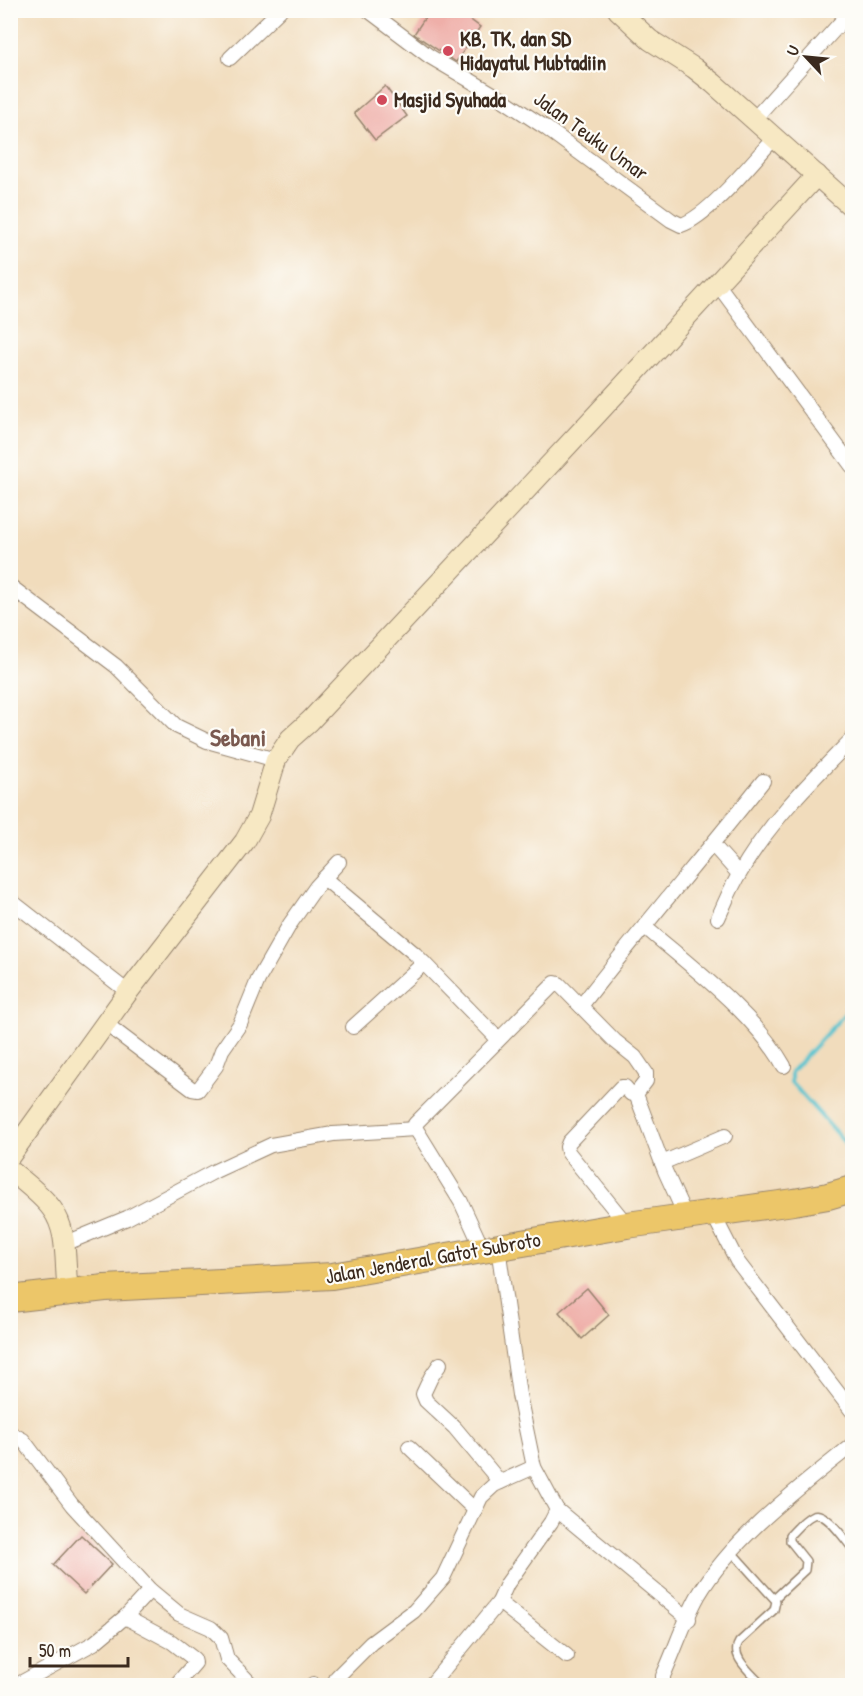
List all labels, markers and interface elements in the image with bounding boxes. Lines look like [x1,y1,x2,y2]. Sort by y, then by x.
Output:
place label: KB, TK, dan SD Hidayatul Mubtadiin [460,24,606,78]
north arrow [776,27,836,87]
text: U [781,41,804,59]
marker: KB, TK, dan SD Hidayatul Mubtadiin [441,44,455,58]
street label: Jalan Teuku Umar [528,84,654,187]
place label: Masjid Syuhada [394,85,507,115]
marker: Masjid Syuhada [375,93,389,107]
district label: Sebani [210,721,266,753]
street label: Jalan Jenderal Gatot Subroto [323,1224,543,1291]
scale bar [30,1630,128,1668]
text: 50 m [39,1638,71,1663]

